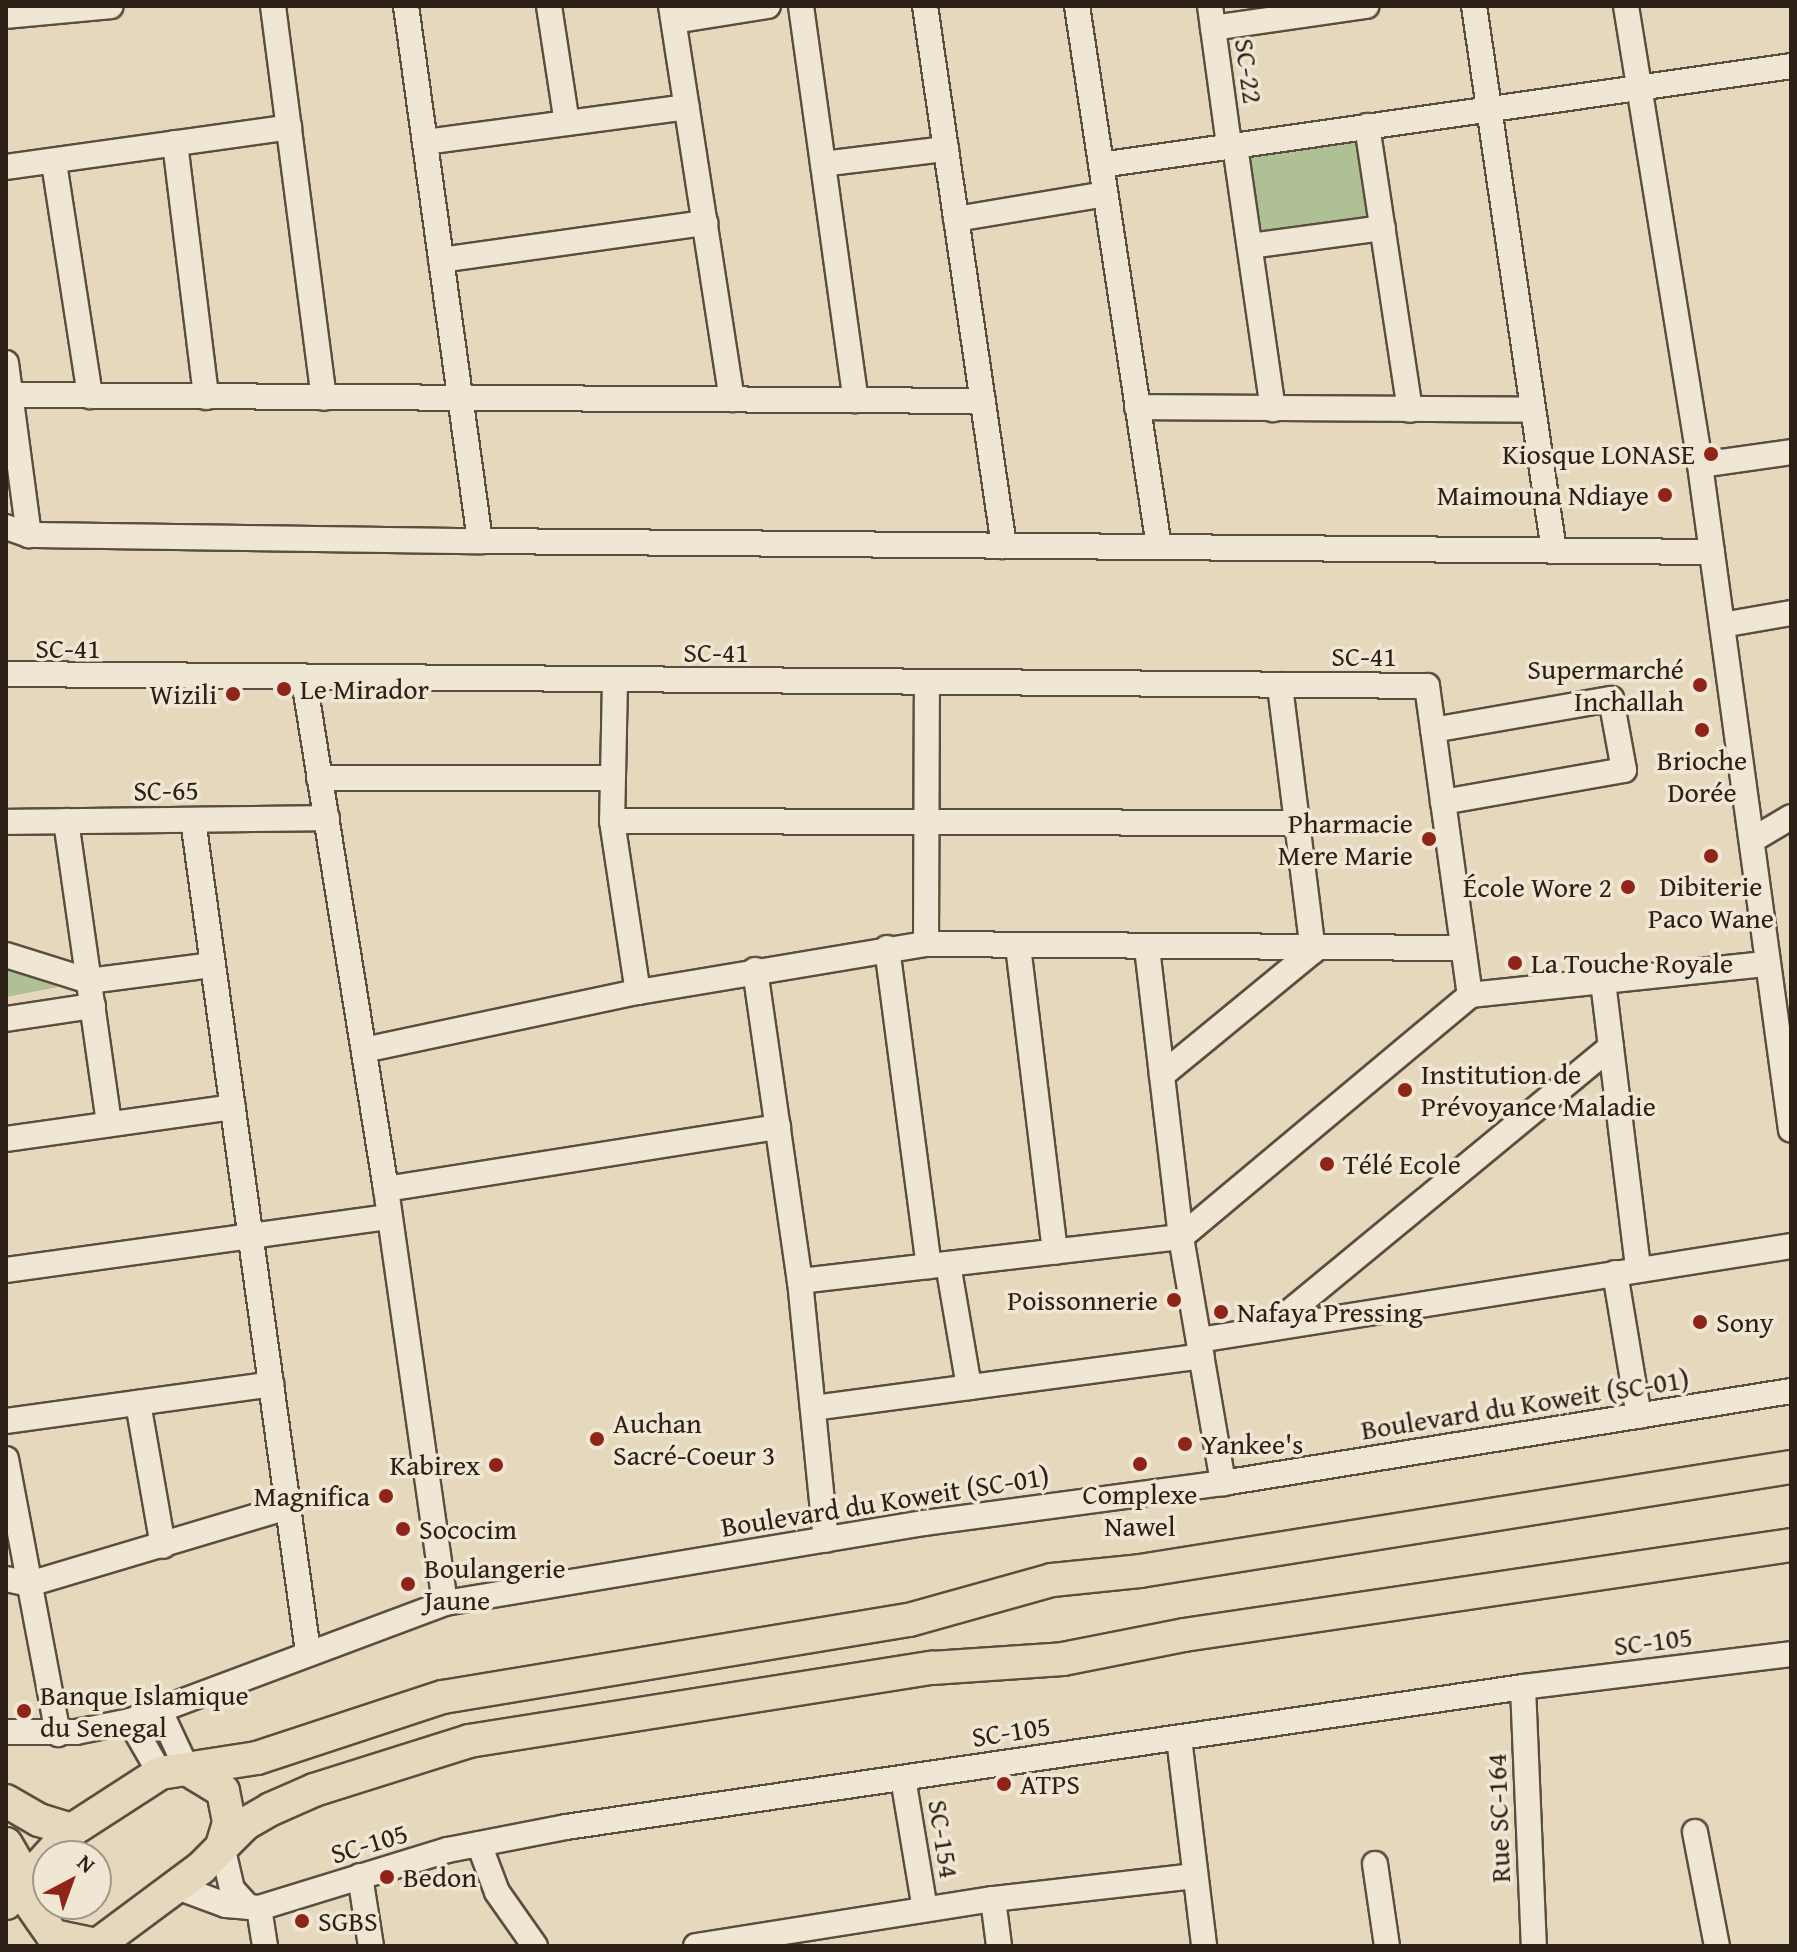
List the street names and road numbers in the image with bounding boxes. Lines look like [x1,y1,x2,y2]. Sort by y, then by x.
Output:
street label: SC-22 [1228,36,1270,106]
street label: SC-41 [35,631,101,665]
street label: SC-41 [683,635,749,669]
street label: SC-41 [1331,639,1397,673]
street label: SC-65 [133,773,199,807]
street label: Boulevard du Koweit (SC-01) [1358,1361,1692,1447]
street label: Boulevard du Koweit (SC-01) [718,1458,1052,1544]
street label: SC-105 [1612,1620,1694,1662]
street label: SC-105 [969,1708,1053,1754]
street label: Rue SC-164 [1479,1753,1517,1883]
street label: SC-154 [921,1797,967,1881]
street label: SC-105 [326,1815,412,1871]

